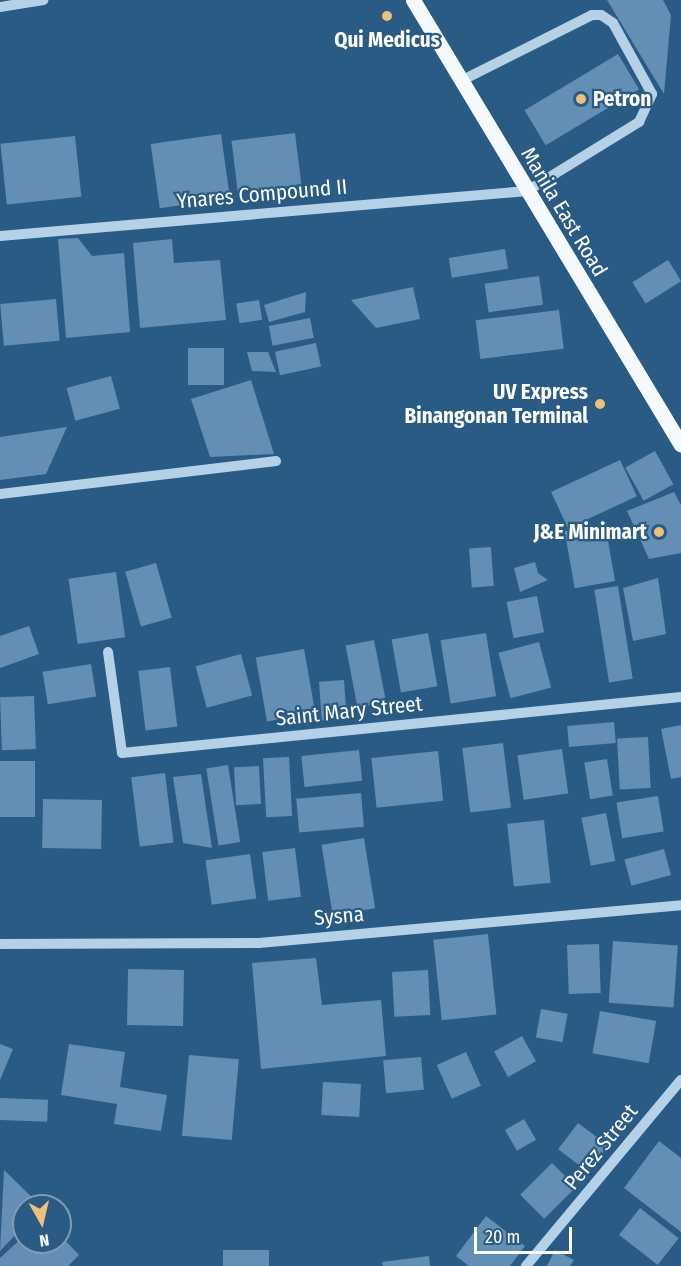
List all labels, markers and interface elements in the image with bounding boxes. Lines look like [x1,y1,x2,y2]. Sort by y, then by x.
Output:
marker: Qui Medicus [378,7,396,25]
place label: Qui Medicus [334,27,440,53]
place label: Petron [593,86,651,112]
marker: Petron [574,92,588,106]
street label: Manila East Road [516,143,612,281]
street label: Ynares Compound II [176,174,348,214]
place label: UV Express Binangonan Terminal [404,379,588,429]
marker: UV Express Binangonan Terminal [593,397,607,411]
place label: J&E Minimart [534,519,647,545]
marker: J&E Minimart [652,525,666,539]
street label: Saint Mary Street [274,691,424,731]
street label: Sysna [313,901,365,931]
street label: Perez Street [559,1099,643,1195]
north arrow [12,1194,72,1254]
scale bar [477,1215,574,1253]
text: 20 m [485,1226,520,1248]
text: N [38,1230,50,1250]

